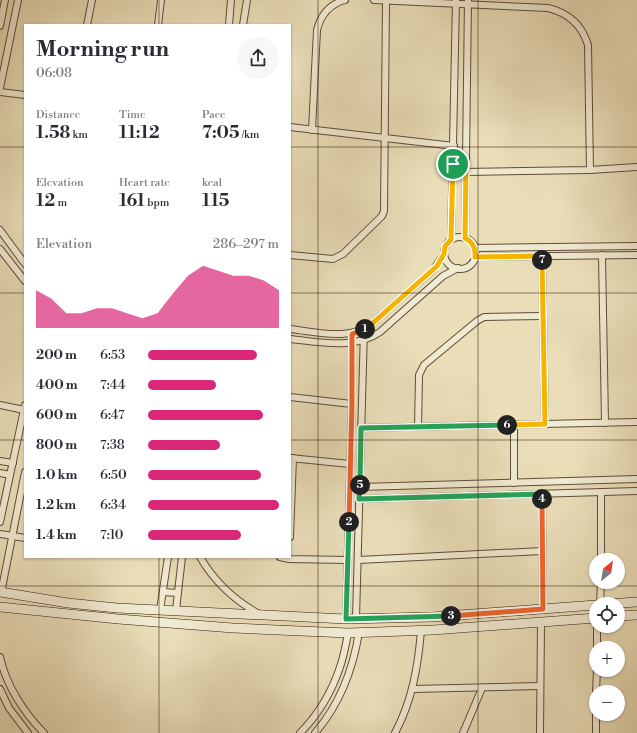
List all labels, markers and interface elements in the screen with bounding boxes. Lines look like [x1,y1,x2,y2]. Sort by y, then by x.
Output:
text: Morning run [36,36,169,63]
button: share [237,37,279,79]
text: 06:08 [36,65,72,81]
text: Distance [36,108,80,122]
text: Time [119,108,146,122]
text: Pace [202,108,226,122]
text: 1.58 [36,122,70,144]
text: 11:12 [119,122,160,144]
text: 7:05 [202,122,240,144]
text: km [70,128,88,142]
text: /km [240,128,259,142]
pin [436,147,470,181]
icon: arrive [442,153,464,175]
text: Elevation [36,176,84,190]
text: Heart rate [119,176,170,190]
text: kcal [202,176,222,190]
text: 12 [36,190,55,212]
text: 161 [119,190,145,212]
text: 115 [202,190,229,212]
text: m [55,196,67,210]
text: bpm [145,196,169,210]
text: Elevation [36,236,92,252]
text: 286–297 m [213,236,279,252]
pin: 7 [532,250,552,270]
text: 7 [539,253,545,267]
pin: 1 [355,319,375,339]
text: 1 [362,322,368,336]
text: 200 m [36,347,77,363]
text: 6:53 [100,347,125,363]
text: 400 m [36,377,78,393]
text: 7:44 [100,377,125,393]
text: 600 m [36,407,77,423]
text: 6:47 [100,407,125,423]
pin: 6 [497,415,517,435]
text: 6 [504,418,510,432]
text: 800 m [36,437,77,453]
text: 7:38 [100,437,125,453]
text: 1.0 km [36,467,77,483]
text: 6:50 [100,467,127,483]
pin: 5 [350,475,370,495]
text: 5 [357,478,363,492]
pin: 4 [532,489,552,509]
text: 4 [538,492,546,506]
text: 1.2 km [36,497,76,513]
text: 6:34 [100,497,126,513]
pin: 2 [339,512,359,532]
text: 2 [346,515,352,529]
text: 1.4 km [36,527,77,543]
text: 7:10 [100,527,123,543]
north arrow [589,553,625,589]
map controls [589,553,625,721]
button: locate [589,597,625,633]
pin: 3 [441,606,461,626]
text: 3 [448,609,454,623]
button: + [589,641,625,677]
button: − [589,685,625,721]

